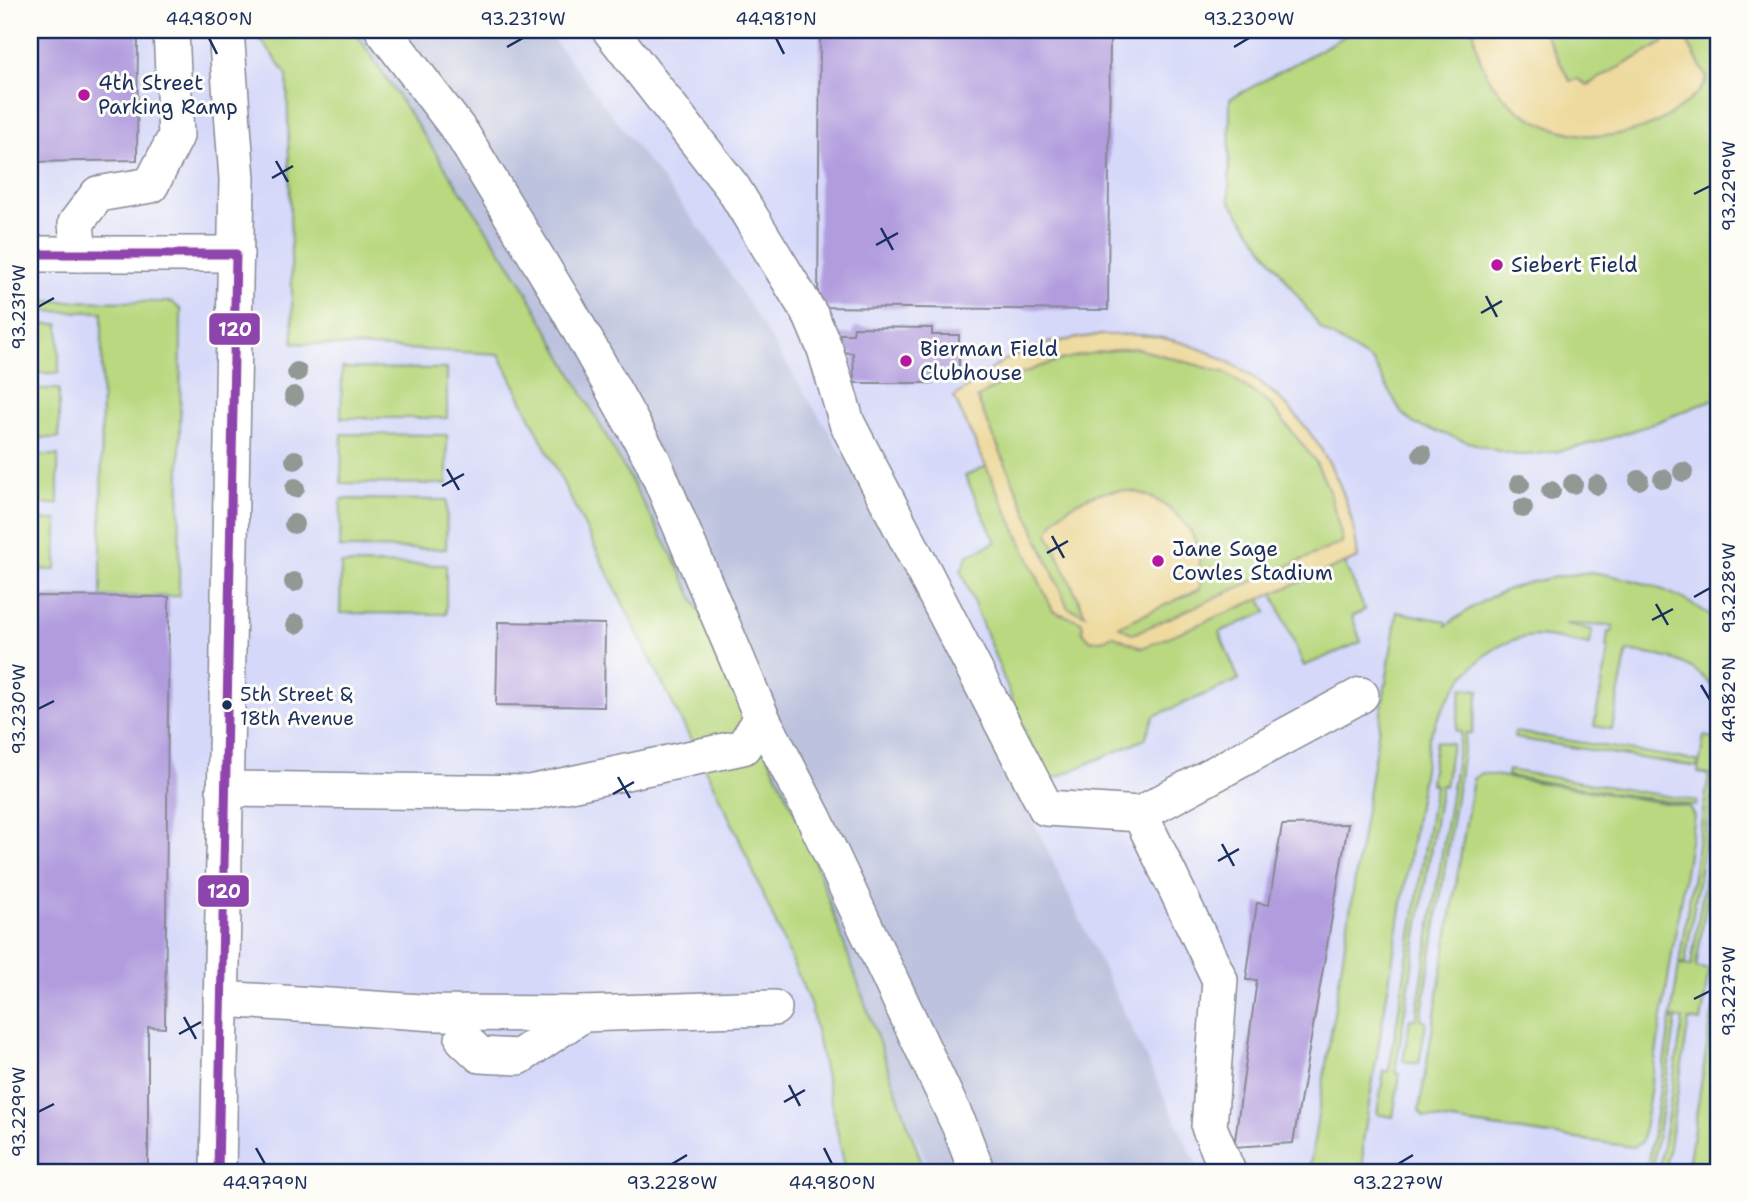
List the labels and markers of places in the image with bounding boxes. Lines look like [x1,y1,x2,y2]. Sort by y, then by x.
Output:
place label: 4th Street Parking Ramp [98,69,238,121]
marker: 4th Street Parking Ramp [76,87,92,103]
place label: Siebert Field [1511,251,1638,279]
marker: Siebert Field [1489,257,1505,273]
place label: Bierman Field Clubhouse [920,335,1058,387]
marker: Bierman Field Clubhouse [898,353,914,369]
place label: Jane Sage Cowles Stadium [1172,535,1333,587]
marker: Jane Sage Cowles Stadium [1150,553,1166,569]
place label: 5th Street & 18th Avenue [240,682,354,731]
marker: 5th Street & 18th Avenue [220,698,234,712]

